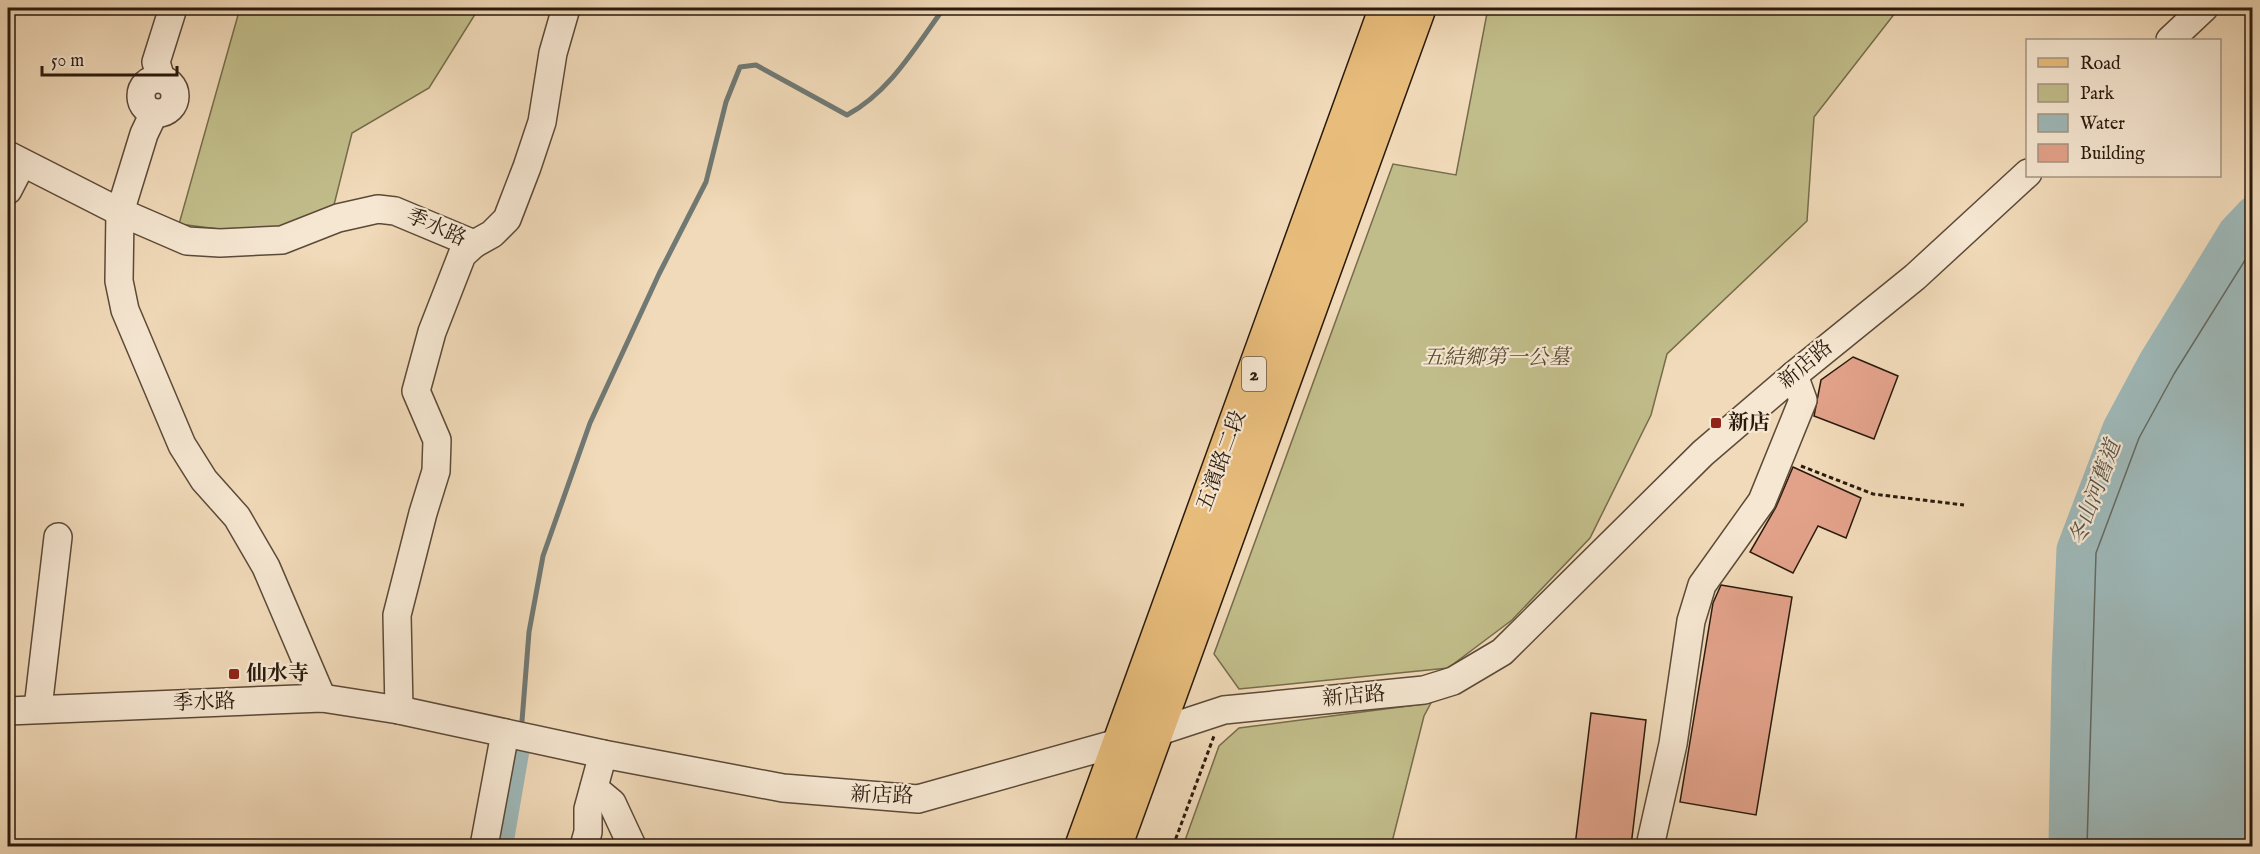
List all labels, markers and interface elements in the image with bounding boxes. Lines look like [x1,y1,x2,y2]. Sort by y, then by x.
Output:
scale bar [42,39,177,77]
legend [2026,39,2221,177]
text: 50 m [51,50,84,73]
text: Road [2080,53,2121,76]
text: Park [2080,83,2115,106]
text: Water [2080,113,2125,136]
text: Building [2080,143,2145,166]
street label: 季水路 [402,203,470,253]
street label: 新店路 [1773,334,1839,396]
park label: 五結鄉第一公墓 [1423,345,1572,372]
road number: 2 [1242,357,1266,391]
street label: 五濱路二段 [1191,407,1253,515]
place label: 新店 [1728,410,1770,437]
marker: 新店 [1709,416,1723,430]
water label: 冬山河舊道 [2064,434,2129,549]
place label: 仙水寺 [246,661,309,688]
marker: 仙水寺 [227,667,241,681]
street label: 新店路 [1321,681,1387,713]
street label: 季水路 [172,688,236,718]
street label: 新店路 [850,781,914,811]

